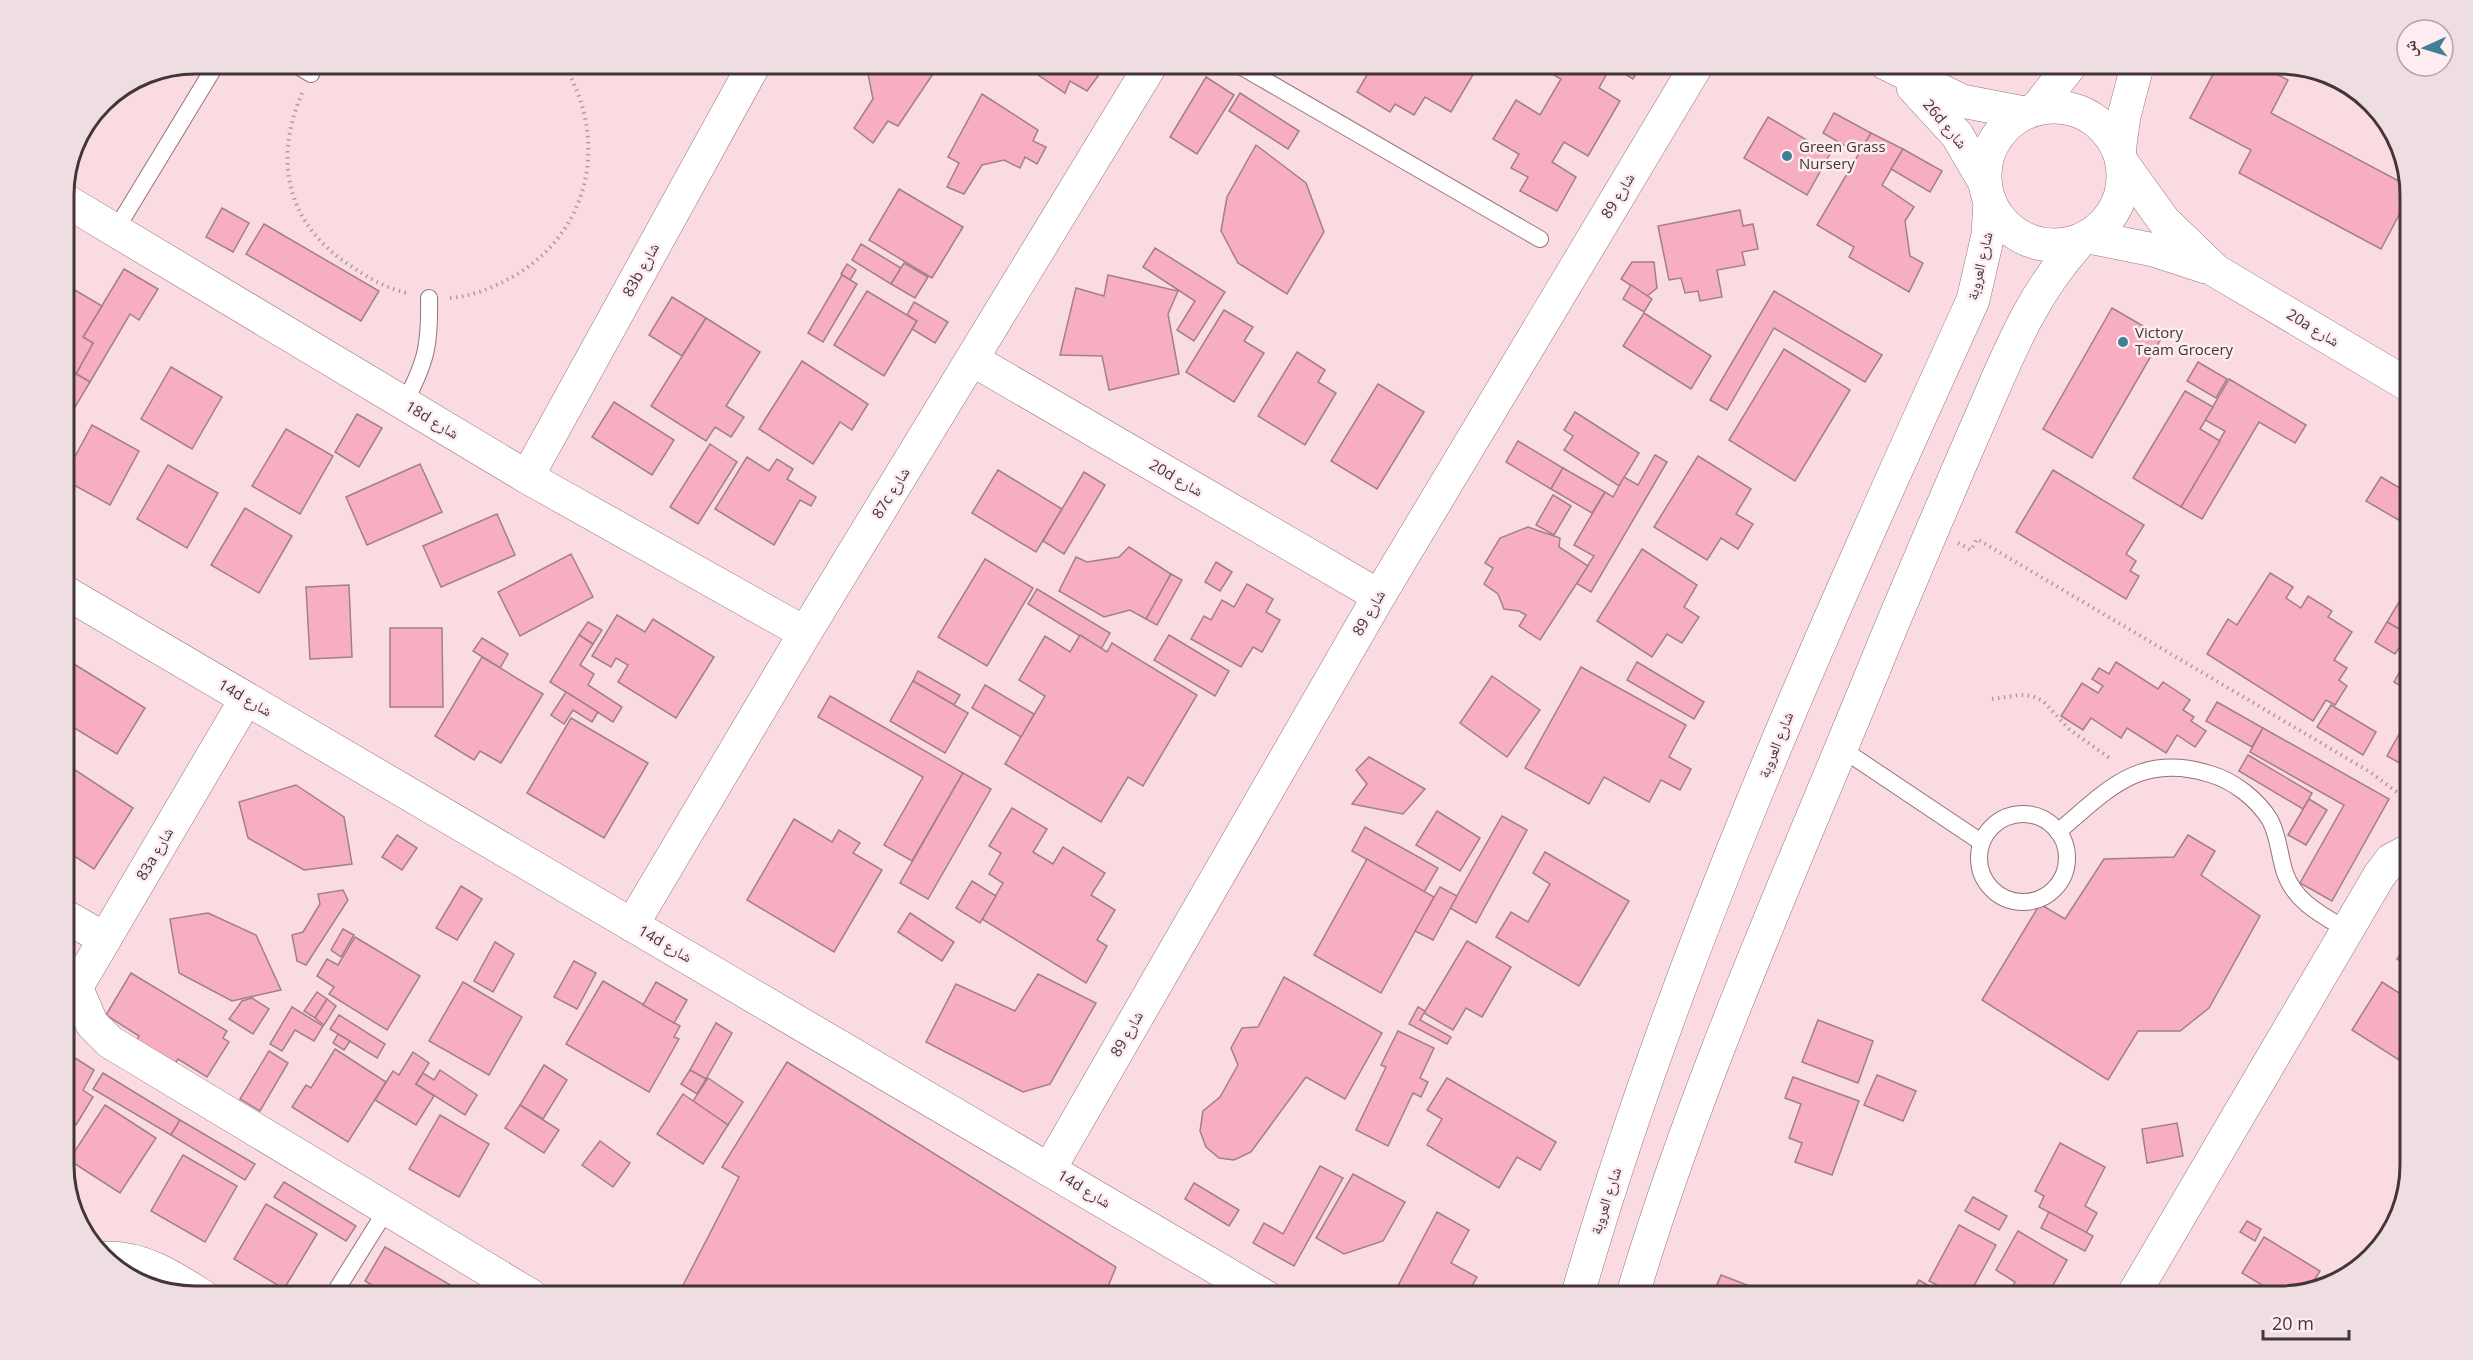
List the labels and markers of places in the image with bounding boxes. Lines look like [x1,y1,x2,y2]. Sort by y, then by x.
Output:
place label: Green Grass Nursery [1799,136,1886,173]
marker: Green Grass Nursery [1780,149,1794,163]
place label: Victory Team Grocery [2135,322,2234,359]
marker: Victory Team Grocery [2116,335,2130,349]

